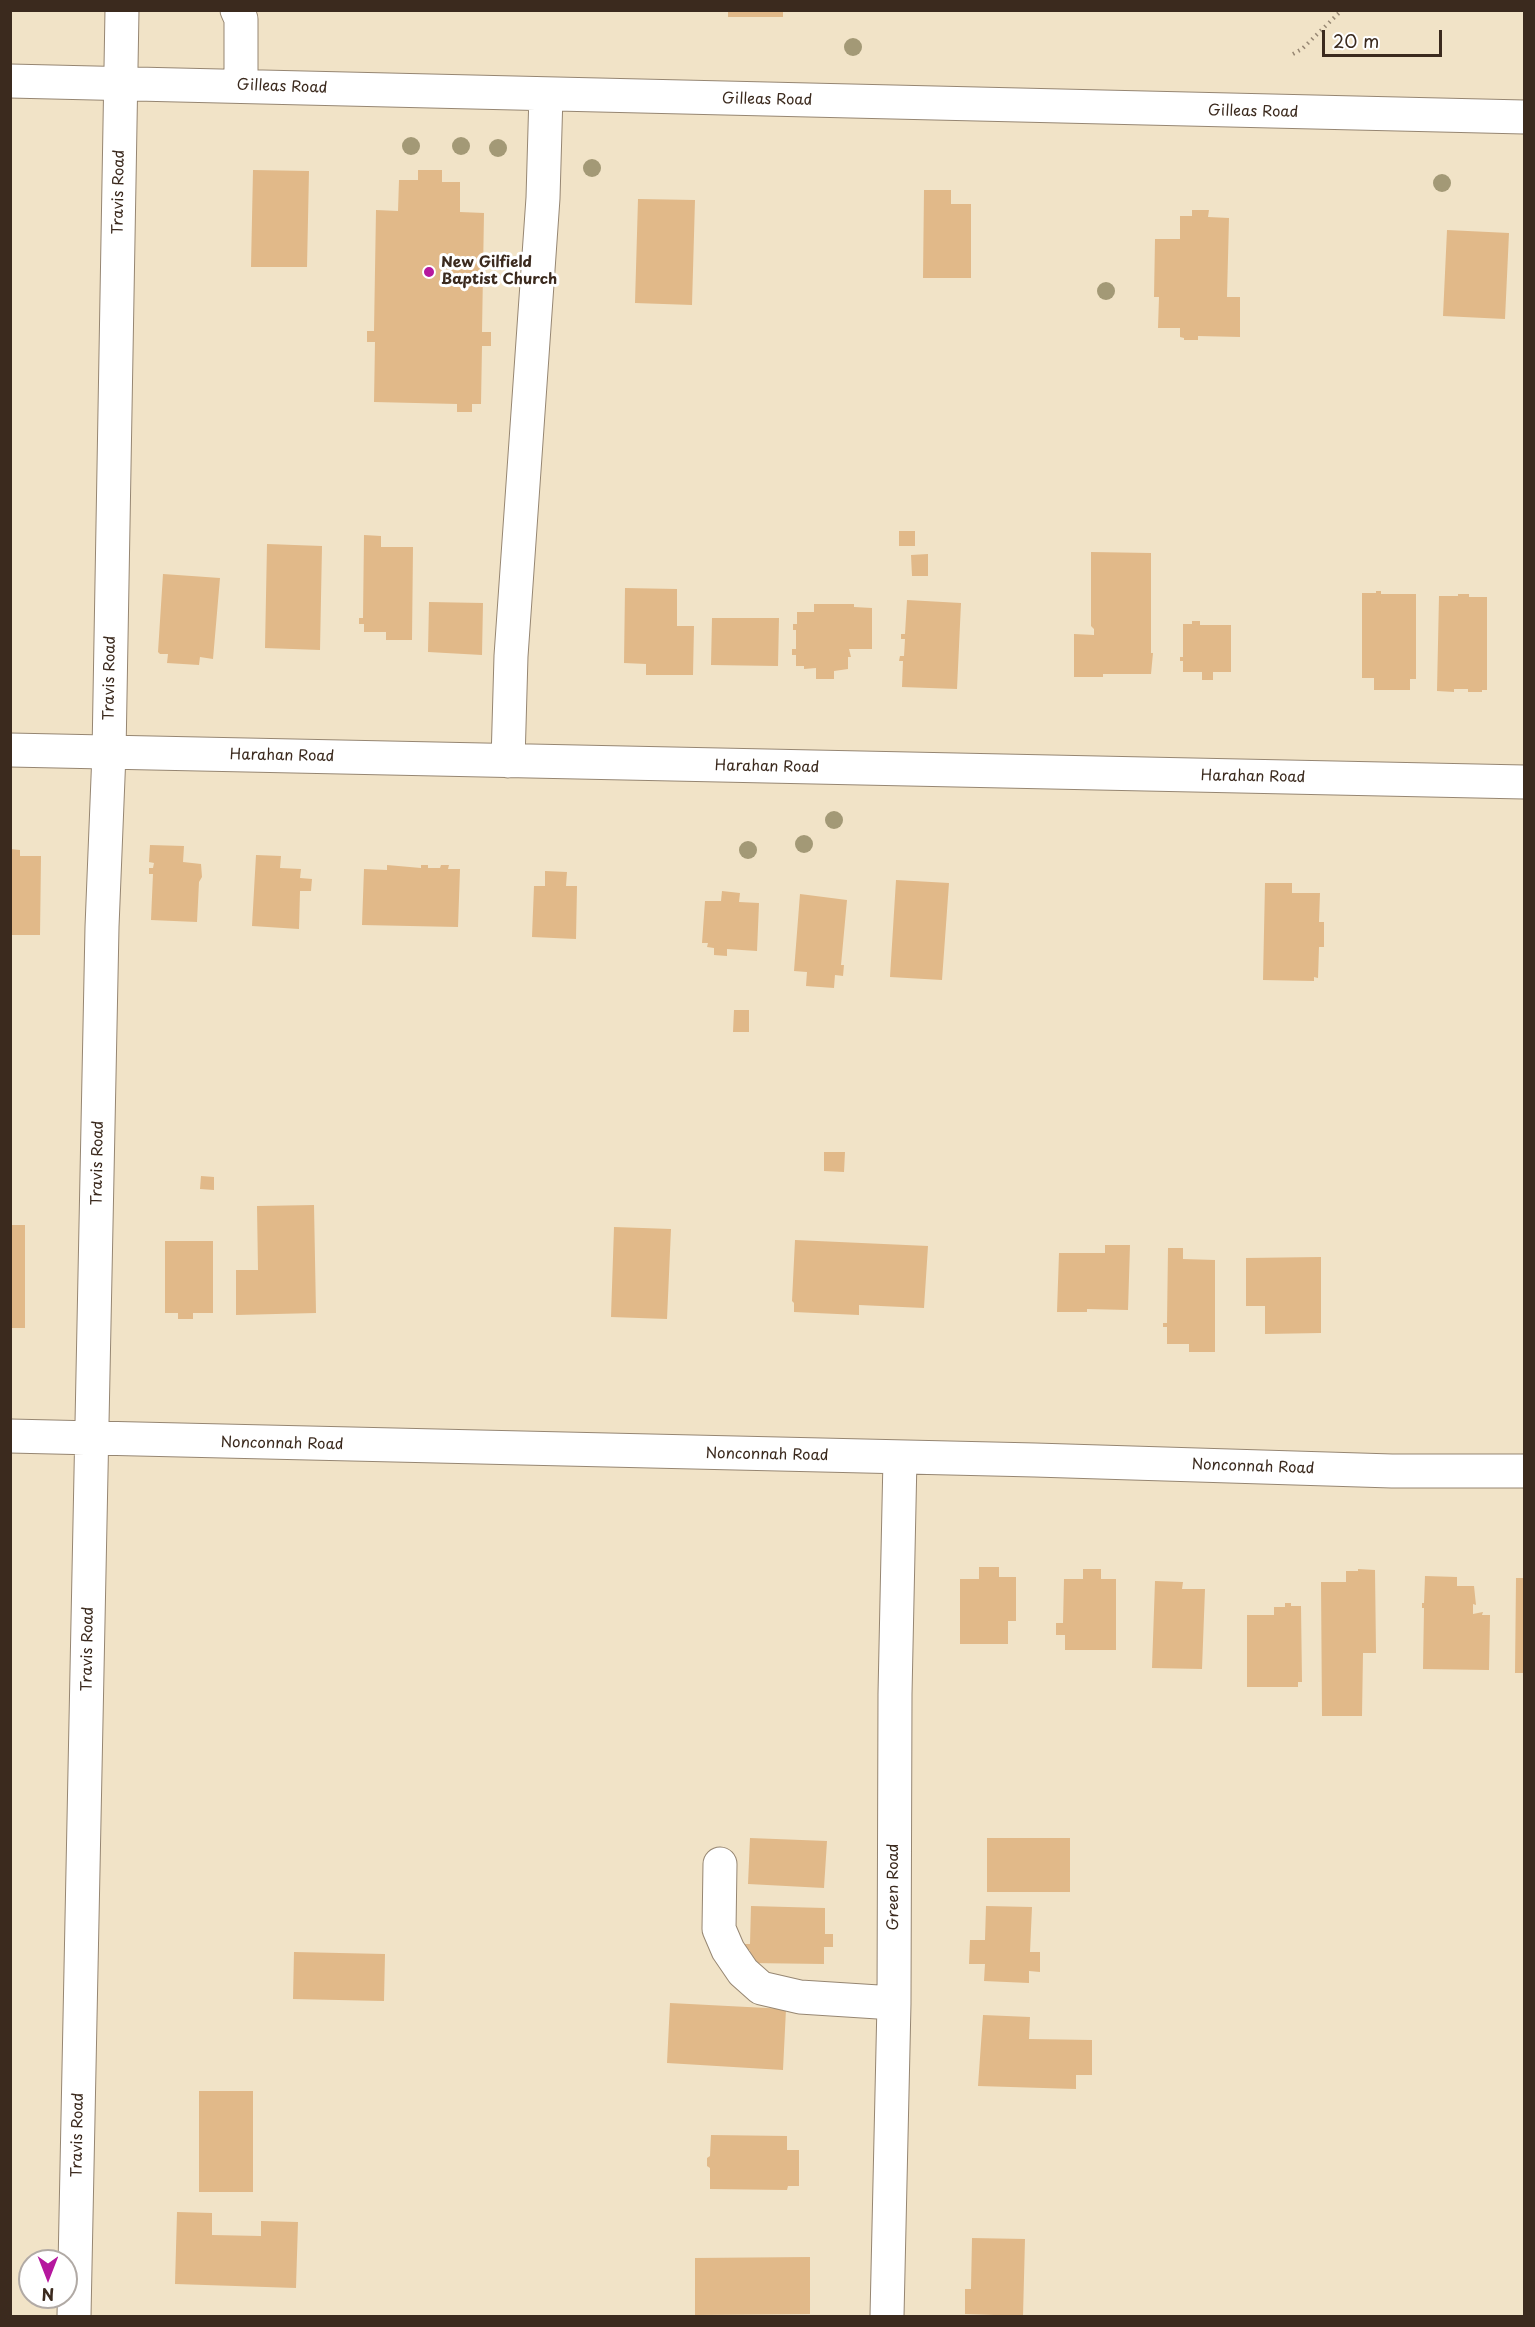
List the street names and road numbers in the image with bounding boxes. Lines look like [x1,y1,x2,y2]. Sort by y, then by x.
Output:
street label: Gilleas Road [236,76,328,98]
street label: Gilleas Road [722,90,812,110]
street label: Gilleas Road [1208,102,1298,122]
street label: Travis Road [109,149,129,235]
street label: Travis Road [100,635,120,721]
street label: Harahan Road [229,746,335,766]
street label: Harahan Road [714,757,820,777]
street label: Harahan Road [1200,767,1306,787]
street label: Travis Road [88,1120,108,1206]
street label: Nonconnah Road [220,1434,344,1454]
street label: Nonconnah Road [705,1445,829,1465]
street label: Nonconnah Road [1191,1456,1315,1478]
street label: Travis Road [78,1606,98,1692]
street label: Green Road [885,1843,903,1931]
street label: Travis Road [68,2092,88,2178]

